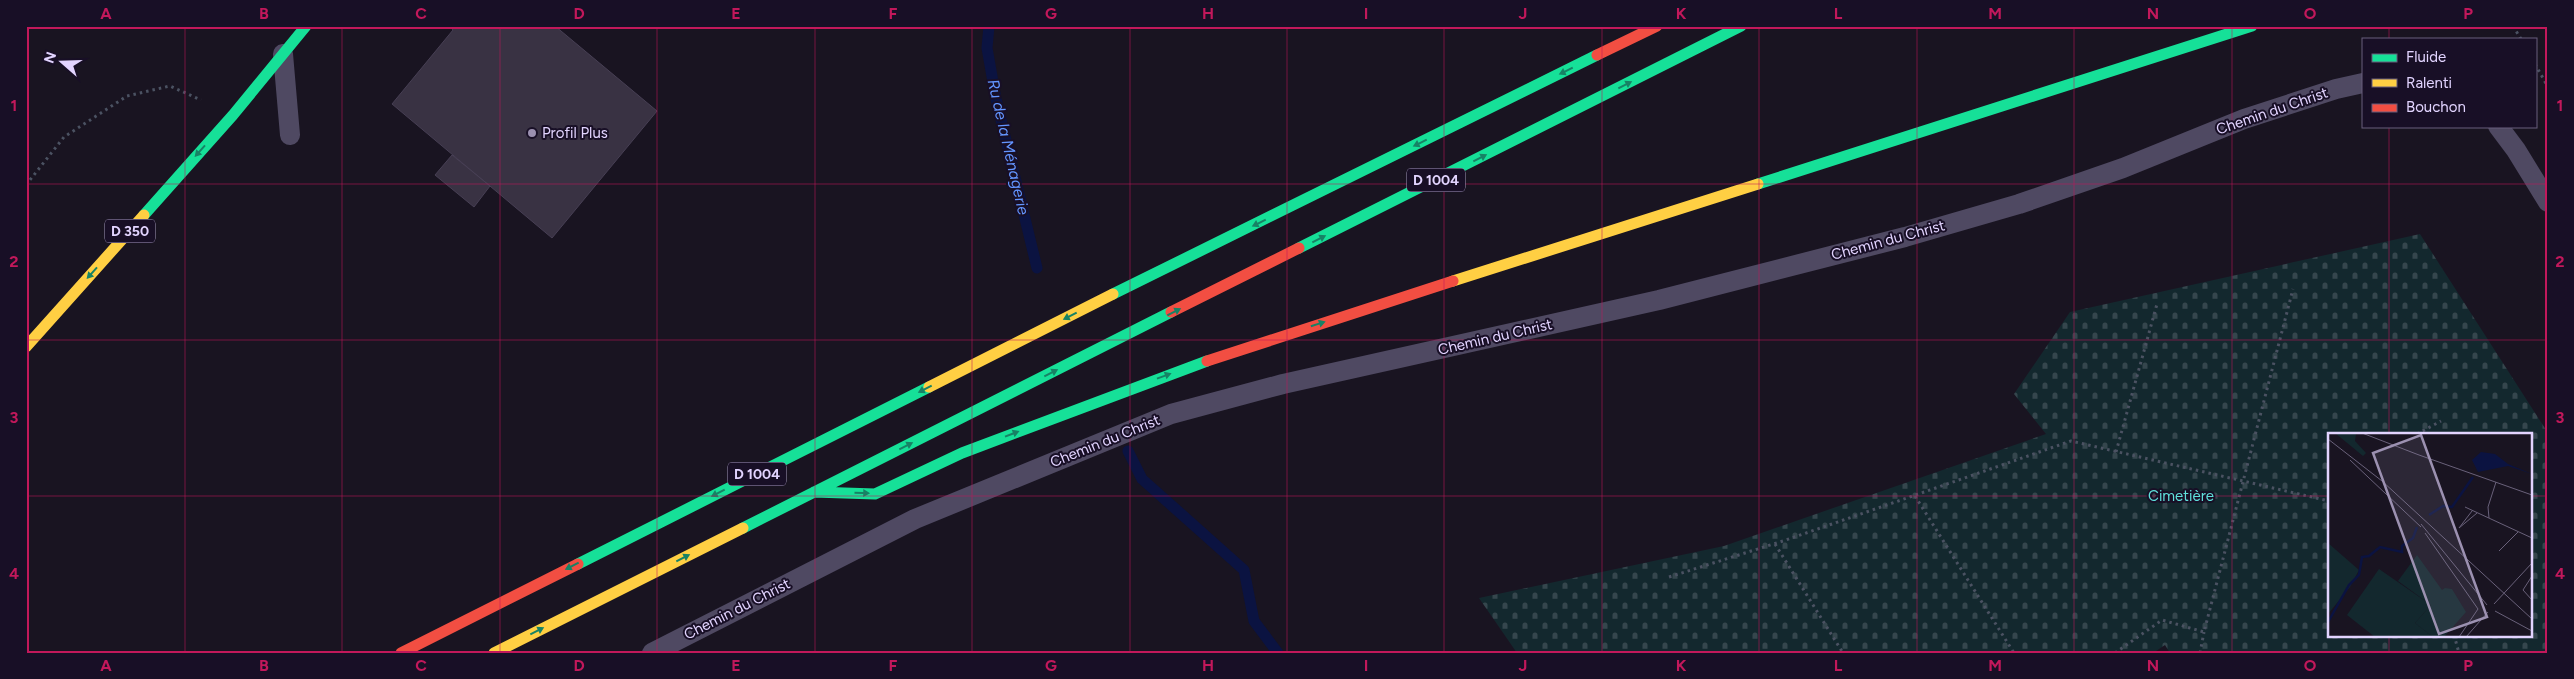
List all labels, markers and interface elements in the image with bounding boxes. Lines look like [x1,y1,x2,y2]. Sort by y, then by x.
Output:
text: A [100,4,112,23]
text: B [259,4,269,23]
text: C [415,4,427,23]
text: D [573,4,585,23]
text: E [731,4,741,23]
text: F [889,4,898,23]
text: G [1045,4,1057,23]
text: H [1202,4,1214,23]
text: I [1364,4,1368,23]
text: J [1519,4,1527,23]
text: K [1676,4,1687,23]
text: L [1834,4,1843,23]
text: M [1988,4,2002,23]
text: N [2147,4,2159,23]
text: O [2304,4,2317,23]
text: P [2463,4,2473,23]
north arrow [38,38,88,88]
legend [2362,38,2536,128]
text: Fluide [2406,48,2446,66]
text: N [40,50,60,66]
one-way arrow [1559,67,1573,75]
text: Ralenti [2406,74,2452,92]
water label: Ru de la Ménagerie [984,77,1033,217]
one-way arrow [1618,81,1633,89]
street label: Chemin du Christ [2214,83,2331,139]
text: 1 [11,96,17,115]
text: 1 [2557,96,2563,115]
text: Bouchon [2406,98,2466,116]
place label: Profil Plus [542,124,608,142]
marker: Profil Plus [526,127,538,139]
one-way arrow [1413,139,1427,147]
one-way arrow [195,145,206,158]
one-way arrow [1473,154,1487,162]
road number: D 1004 [1407,168,1465,192]
street label: Chemin du Christ [1829,216,1947,264]
one-way arrow [1252,219,1266,227]
road number: D 350 [105,220,155,242]
one-way arrow [1312,234,1327,243]
text: 2 [9,252,19,271]
text: 2 [2555,252,2565,271]
one-way arrow [87,266,98,279]
one-way arrow [1167,307,1181,315]
one-way arrow [1063,312,1078,320]
street label: Chemin du Christ [1436,315,1554,359]
one-way arrow [1311,320,1326,328]
one-way arrow [1044,369,1059,377]
one-way arrow [1157,372,1172,379]
one-way arrow [918,385,932,393]
text: 3 [10,408,19,427]
text: 3 [2556,408,2565,427]
street label: Chemin du Christ [1047,411,1163,471]
one-way arrow [1005,429,1019,437]
inset map [2328,433,2532,636]
one-way arrow [899,442,913,450]
road number: D 1004 [728,462,786,486]
park label: Cimetière [2148,487,2214,505]
one-way arrow [710,489,725,498]
one-way arrow [855,490,871,498]
one-way arrow [675,554,690,562]
one-way arrow [565,563,579,571]
text: 4 [9,564,19,583]
text: 4 [2555,564,2565,583]
street label: Chemin du Christ [681,574,793,644]
one-way arrow [530,627,545,635]
text: A [100,656,112,675]
text: B [259,656,269,675]
text: C [415,656,427,675]
text: D [573,656,585,675]
text: E [731,656,741,675]
text: F [889,656,898,675]
text: G [1045,656,1057,675]
text: H [1202,656,1214,675]
text: I [1364,656,1368,675]
text: J [1519,656,1527,675]
text: K [1676,656,1687,675]
text: L [1834,656,1843,675]
text: M [1988,656,2002,675]
text: N [2147,656,2159,675]
text: O [2304,656,2317,675]
text: P [2463,656,2473,675]

